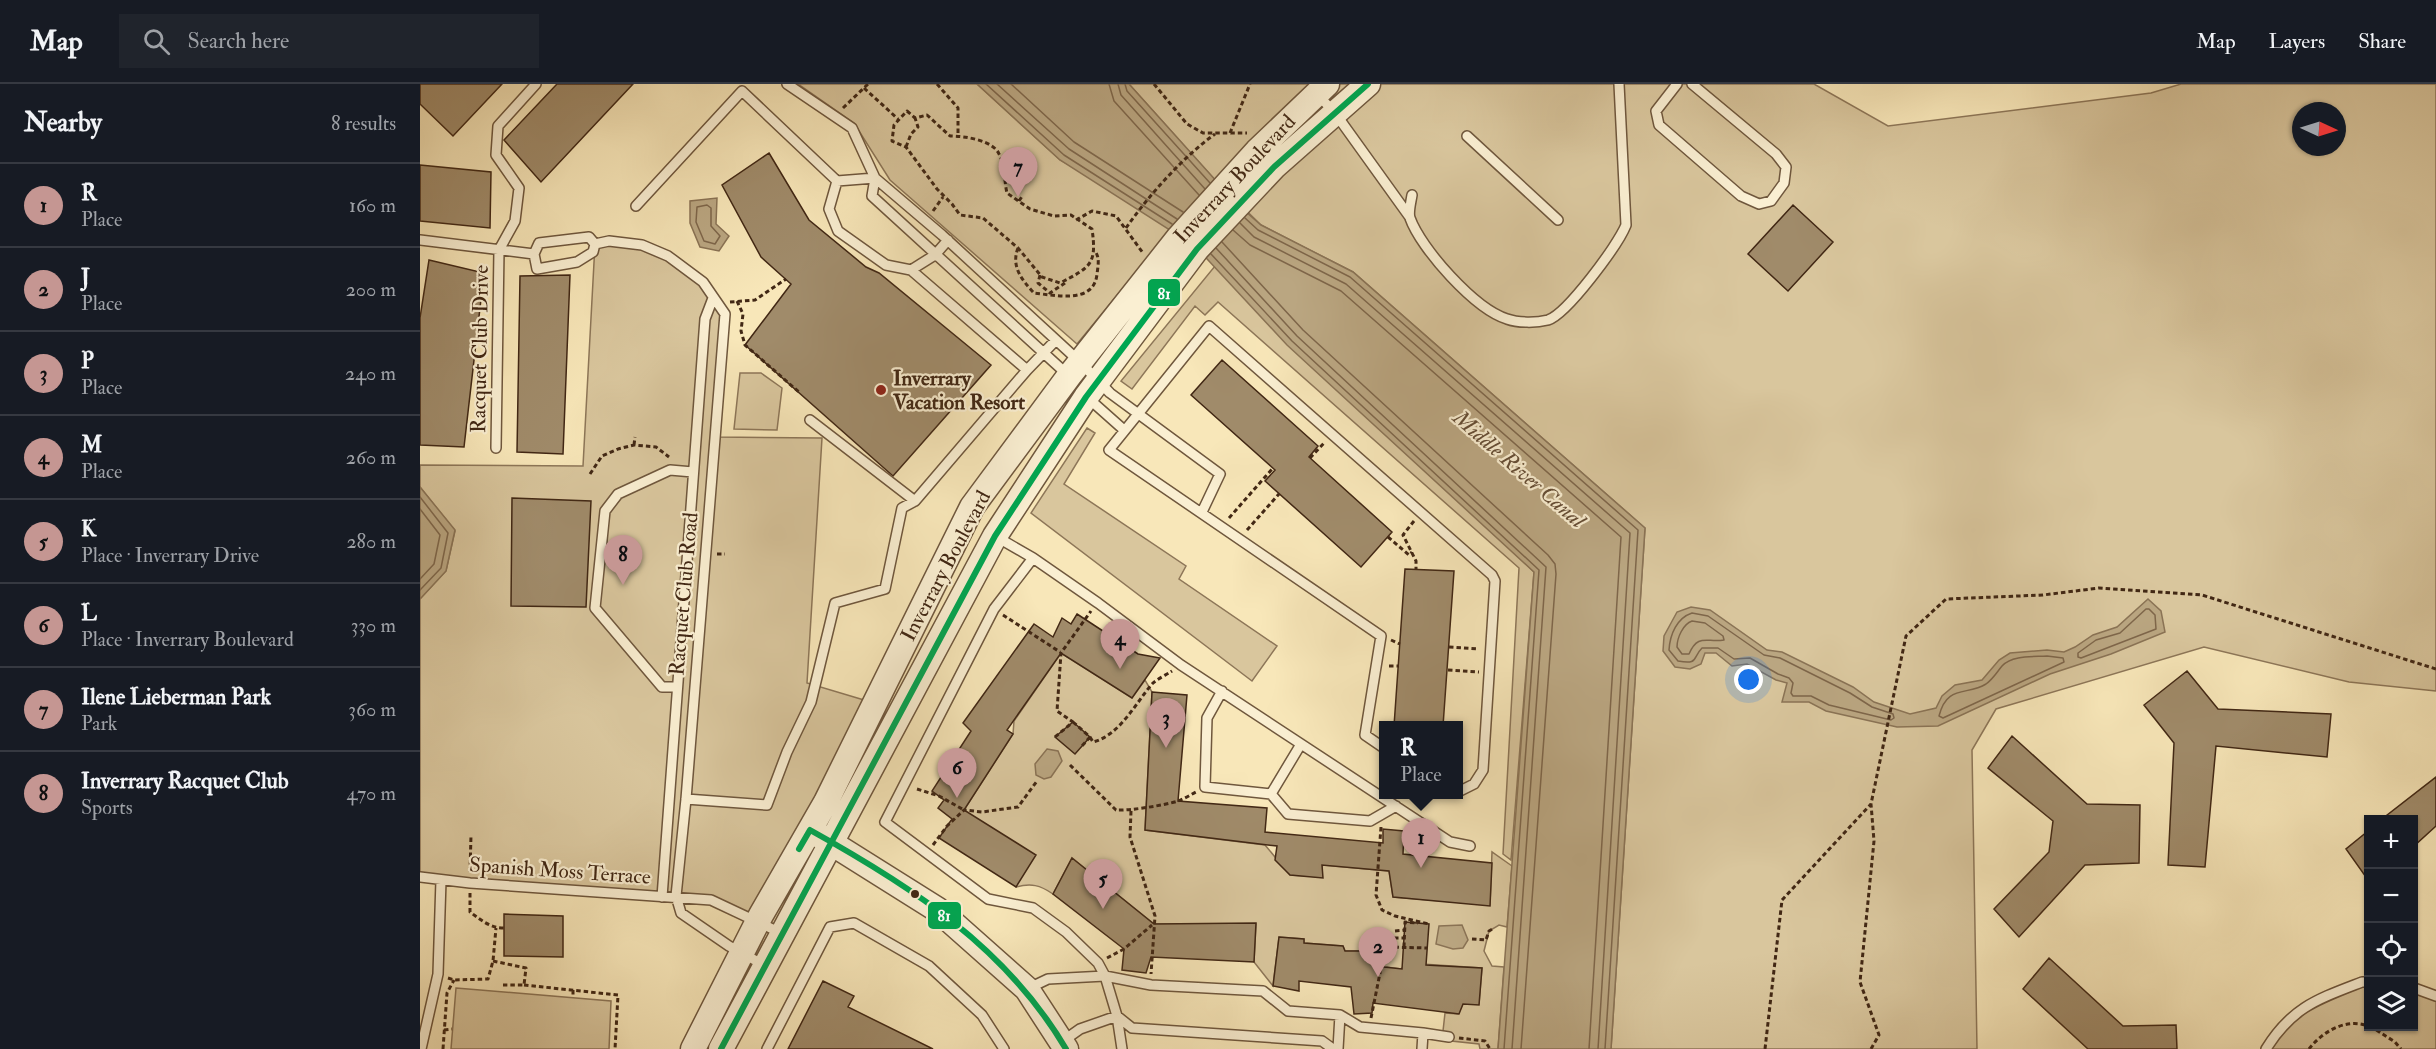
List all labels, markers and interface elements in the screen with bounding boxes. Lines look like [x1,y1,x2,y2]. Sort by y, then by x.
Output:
search box [119,14,539,68]
text: Map [30,24,83,59]
icon: search [140,25,173,58]
text: Search here [188,27,289,55]
text: Map [2196,28,2236,55]
text: Layers [2269,28,2325,55]
text: Share [2358,28,2406,55]
north arrow [2292,102,2346,156]
text: Nearby [24,107,102,139]
street label: Inverrary Boulevard [1168,108,1302,249]
text: 8 results [331,111,396,136]
pin: 7 [998,147,1038,197]
text: R [81,179,97,207]
text: 1 [40,193,47,218]
text: 160 m [349,193,396,218]
text: Place [81,207,122,232]
text: J [81,263,90,291]
street label: Racquet Club Drive [465,264,495,433]
text: 2 [38,277,49,302]
text: 200 m [346,277,396,302]
line badge: 81 [1147,278,1181,307]
text: 81 [1157,284,1171,304]
text: Place [81,291,122,316]
text: P [81,347,94,375]
text: 3 [40,361,47,386]
text: 240 m [345,361,396,386]
place label: Inverrary Vacation Resort [892,365,1025,416]
text: Place [81,375,122,400]
marker: Inverrary Vacation Resort [874,383,888,397]
water label: Middle River Canal [1446,403,1592,535]
text: M [81,431,102,459]
text: 4 [38,445,49,470]
text: 260 m [346,445,396,470]
text: Place [81,459,122,484]
street label: Inverrary Boulevard [895,485,997,646]
street label: Racquet Club Road [663,510,705,677]
text: K [81,515,96,543]
text: 5 [39,529,48,554]
text: 280 m [346,529,396,554]
pin: 8 [604,536,642,585]
text: Place · Inverrary Drive [81,543,259,568]
text: L [81,599,97,627]
text: 6 [38,613,49,638]
text: 330 m [351,613,396,638]
pin: 4 [1100,620,1140,669]
text: Place · Inverrary Boulevard [81,627,294,652]
your location [1734,665,1763,694]
text: Ilene Lieberman Park [81,683,271,711]
text: 7 [39,697,48,722]
text: 360 m [348,697,396,722]
pin: 3 [1146,698,1186,748]
text: Park [81,711,117,736]
popup [1379,721,1463,799]
text: R [1400,734,1416,762]
pin: 6 [938,748,976,798]
text: Place [1400,762,1442,787]
text: Inverrary Racquet Club [81,767,289,795]
text: 8 [39,781,48,806]
text: 470 m [347,781,396,806]
text: Sports [81,795,133,820]
map controls [2364,815,2418,1031]
button: + [2364,815,2418,869]
pin: 1 [1402,818,1440,868]
street label: Spanish Moss Terrace [468,851,652,891]
pin: 5 [1084,860,1122,909]
button: − [2364,869,2418,923]
unlabelled marker [909,888,921,900]
line badge: 81 [927,901,962,930]
text: 81 [937,906,951,926]
button: locate [2364,923,2418,977]
pin: 2 [1358,928,1398,977]
button: layers [2364,977,2418,1031]

